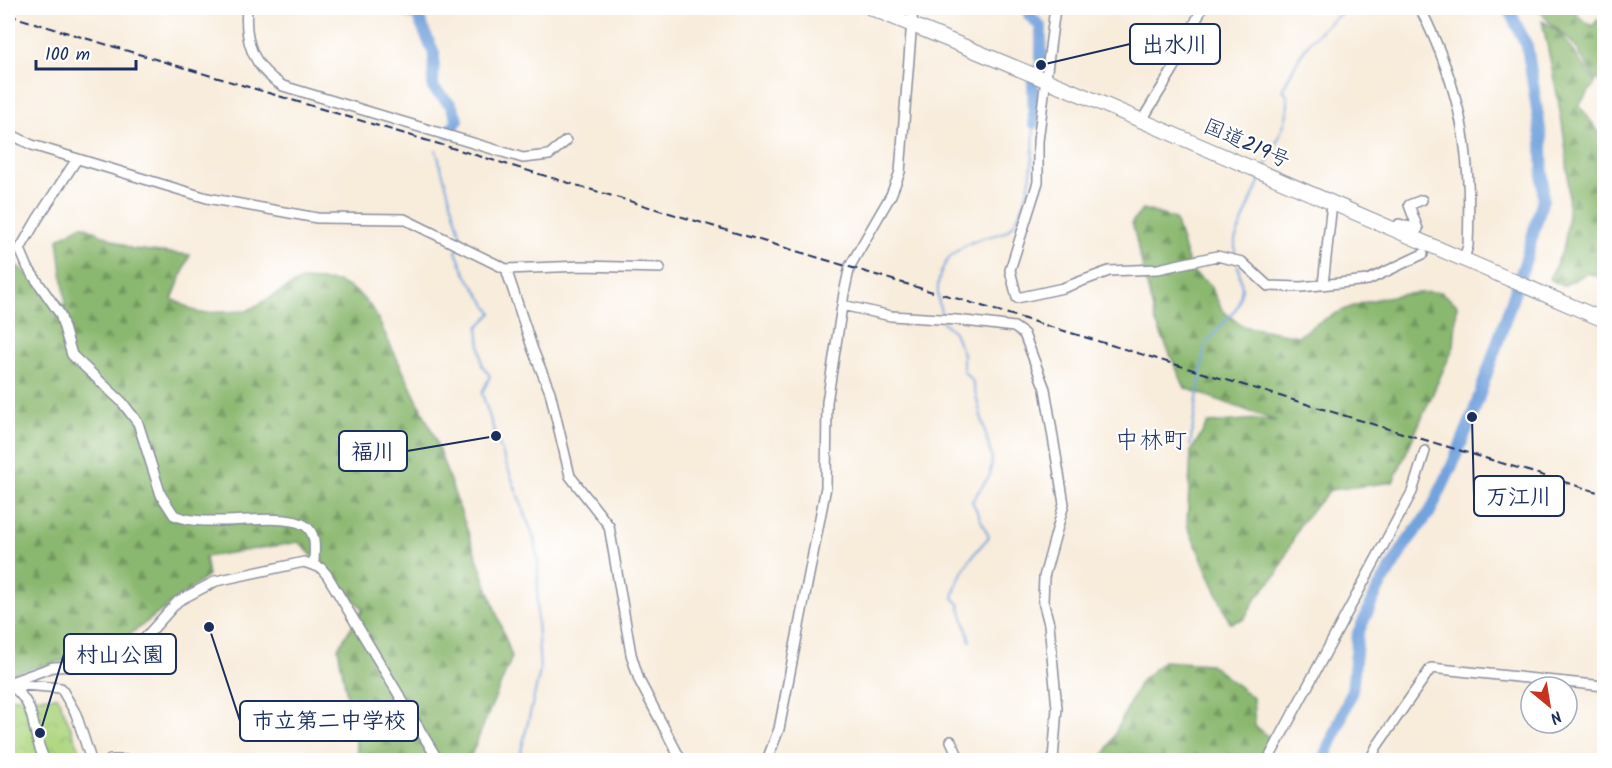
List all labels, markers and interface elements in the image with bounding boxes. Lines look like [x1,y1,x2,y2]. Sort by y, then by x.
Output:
callout: 出水川 [1130,24,1220,64]
text: 出水川 [1142,29,1208,64]
scale bar [36,33,136,71]
text: 100 m [45,41,90,70]
street label: 国道219号 [1198,111,1295,178]
district label: 中林町 [1115,422,1187,461]
callout: 福川 [339,431,407,471]
text: 福川 [351,436,395,471]
callout: 万江川 [1474,476,1564,516]
text: 万江川 [1486,481,1552,516]
callout: 村山公園 [64,634,176,674]
text: 村山公園 [76,639,164,674]
north arrow [1519,675,1579,735]
callout: 市立第二中学校 [240,701,418,741]
text: N [1545,703,1566,730]
text: 市立第二中学校 [252,705,406,740]

